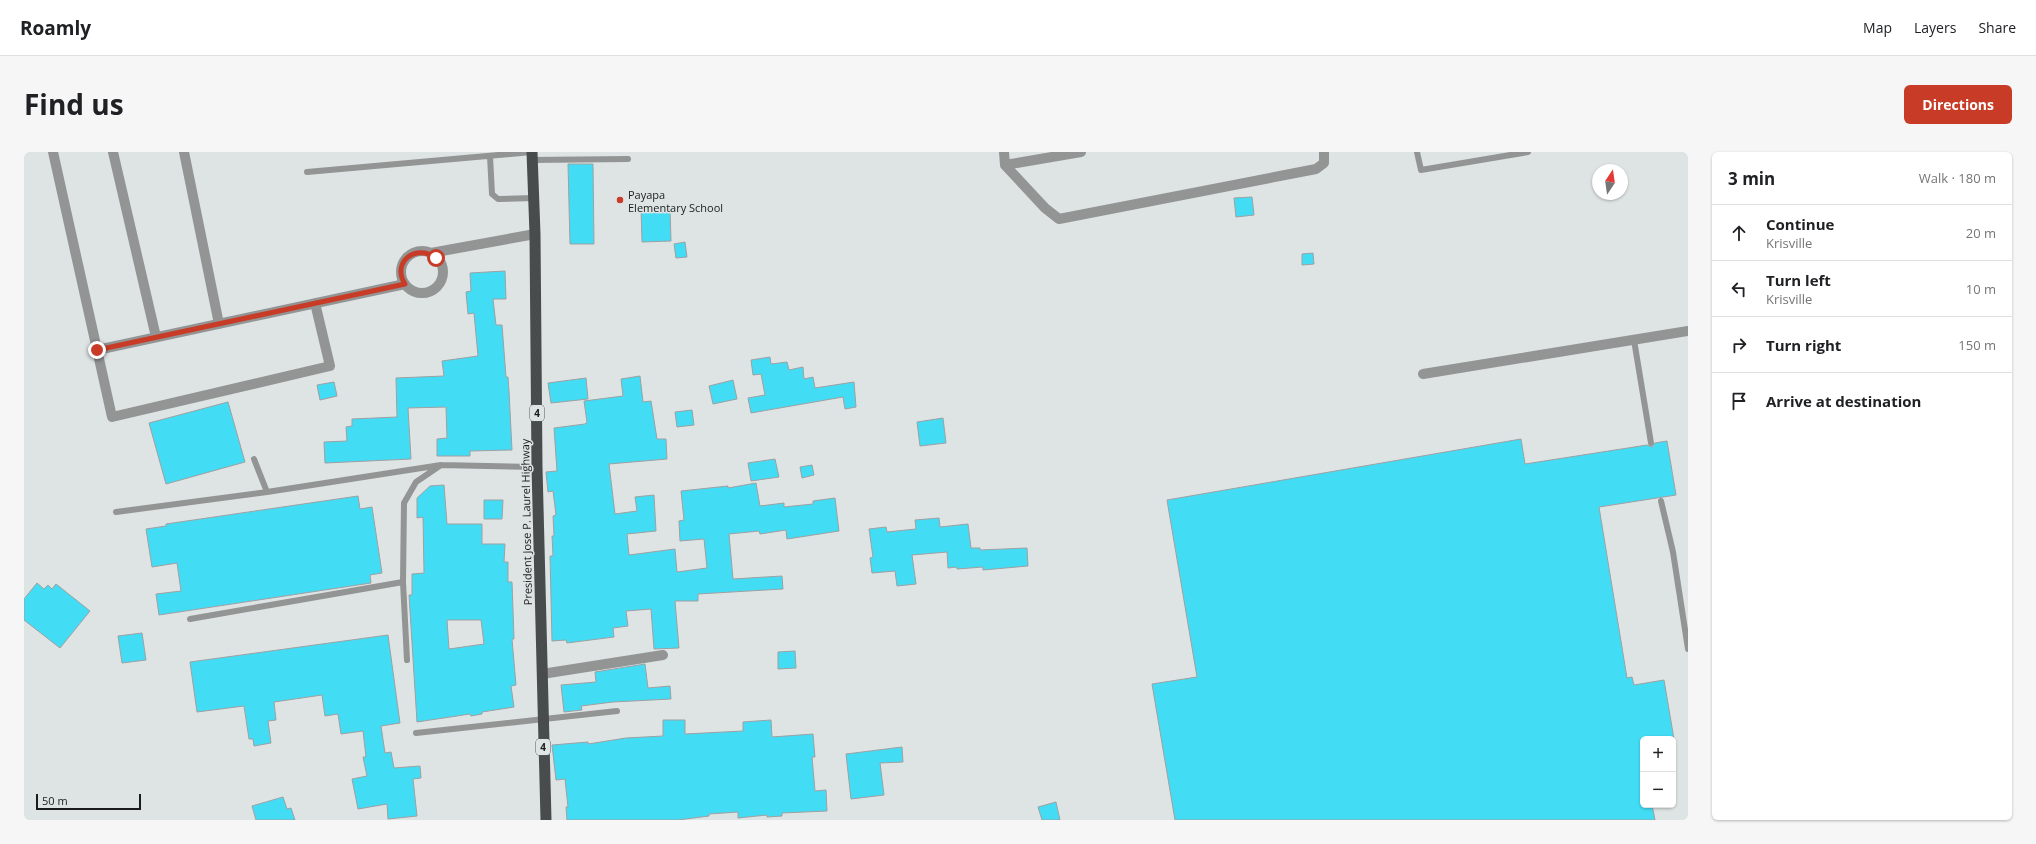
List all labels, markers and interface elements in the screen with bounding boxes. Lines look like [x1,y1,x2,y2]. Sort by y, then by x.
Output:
text: Roamly [20,15,91,41]
text: Map [1863,18,1892,37]
text: Layers [1914,18,1956,37]
text: Share [1978,18,2016,37]
text: Find us [24,85,124,123]
button: Directions [1904,85,2012,124]
north arrow [1592,164,1628,200]
text: 3 min [1728,167,1775,190]
text: Walk · 180 m [1919,169,1996,187]
place label: Payapa Elementary School [628,187,723,215]
marker: Payapa Elementary School [615,195,625,205]
text: Continue [1766,214,1834,234]
icon: ahead [1728,222,1750,244]
text: 20 m [1966,224,1996,242]
text: Krisville [1766,234,1812,252]
route start [427,249,445,267]
text: Turn left [1766,270,1831,290]
icon: left [1728,278,1750,300]
text: 10 m [1966,280,1996,298]
text: Krisville [1766,290,1812,308]
icon: right [1728,334,1750,356]
text: Turn right [1766,335,1841,355]
text: 150 m [1958,336,1996,354]
route end [88,341,106,359]
icon: arrive [1728,390,1750,412]
text: Arrive at destination [1766,391,1921,411]
road number: 4 [530,405,544,421]
street label: President Jose P. Laurel Highway [517,438,535,605]
map controls [1640,736,1676,808]
button: + [1640,736,1676,772]
road number: 4 [536,739,550,755]
button: − [1640,772,1676,808]
scale bar [36,792,141,811]
text: 50 m [42,793,68,808]

